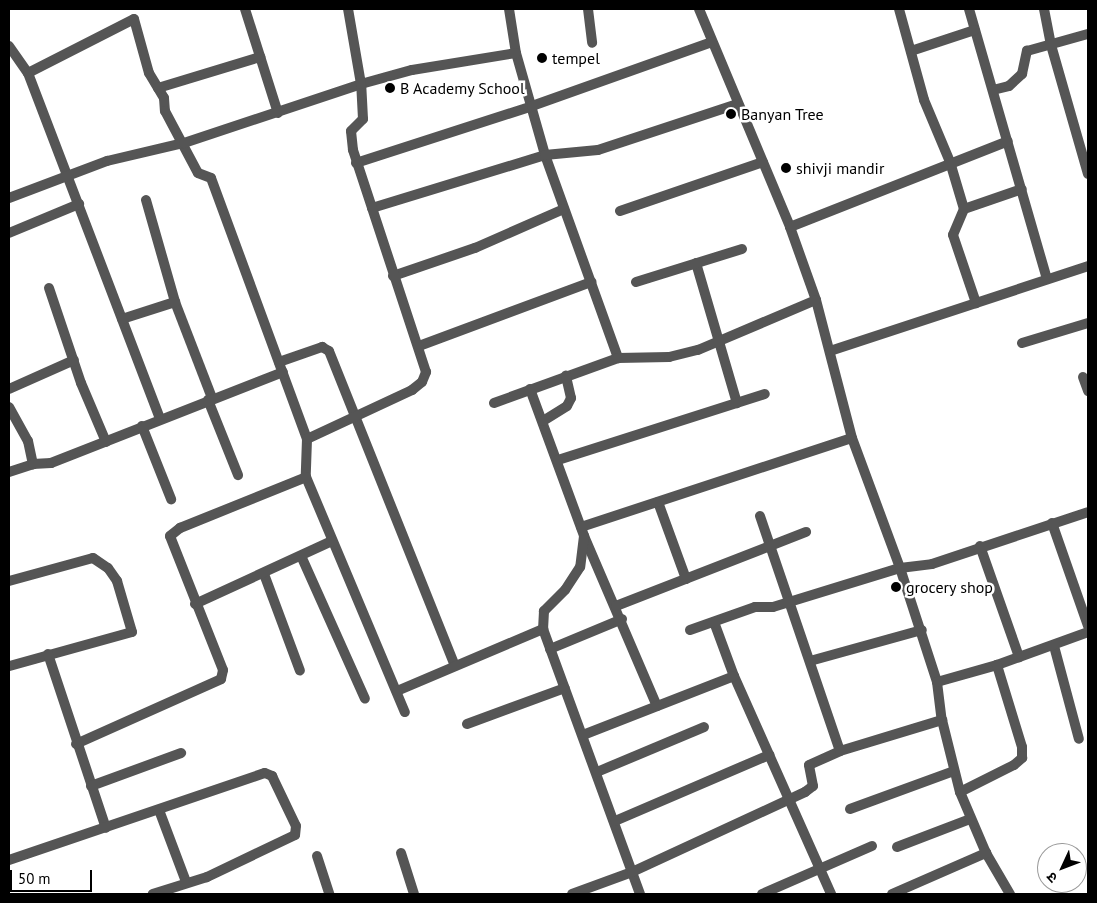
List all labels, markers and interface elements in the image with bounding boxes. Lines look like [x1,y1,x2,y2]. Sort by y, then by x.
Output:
place label: tempel [552,48,600,68]
marker: tempel [536,52,548,64]
place label: B Academy School [400,78,526,98]
marker: B Academy School [384,82,396,94]
place label: Banyan Tree [741,104,824,124]
marker: Banyan Tree [725,108,737,120]
place label: shivji mandir [796,158,884,178]
marker: shivji mandir [780,162,792,174]
place label: grocery shop [906,577,993,597]
marker: grocery shop [890,581,902,593]
north arrow [1037,843,1087,893]
scale bar [12,860,95,892]
text: उ [1042,868,1061,887]
text: 50 m [18,869,51,888]

